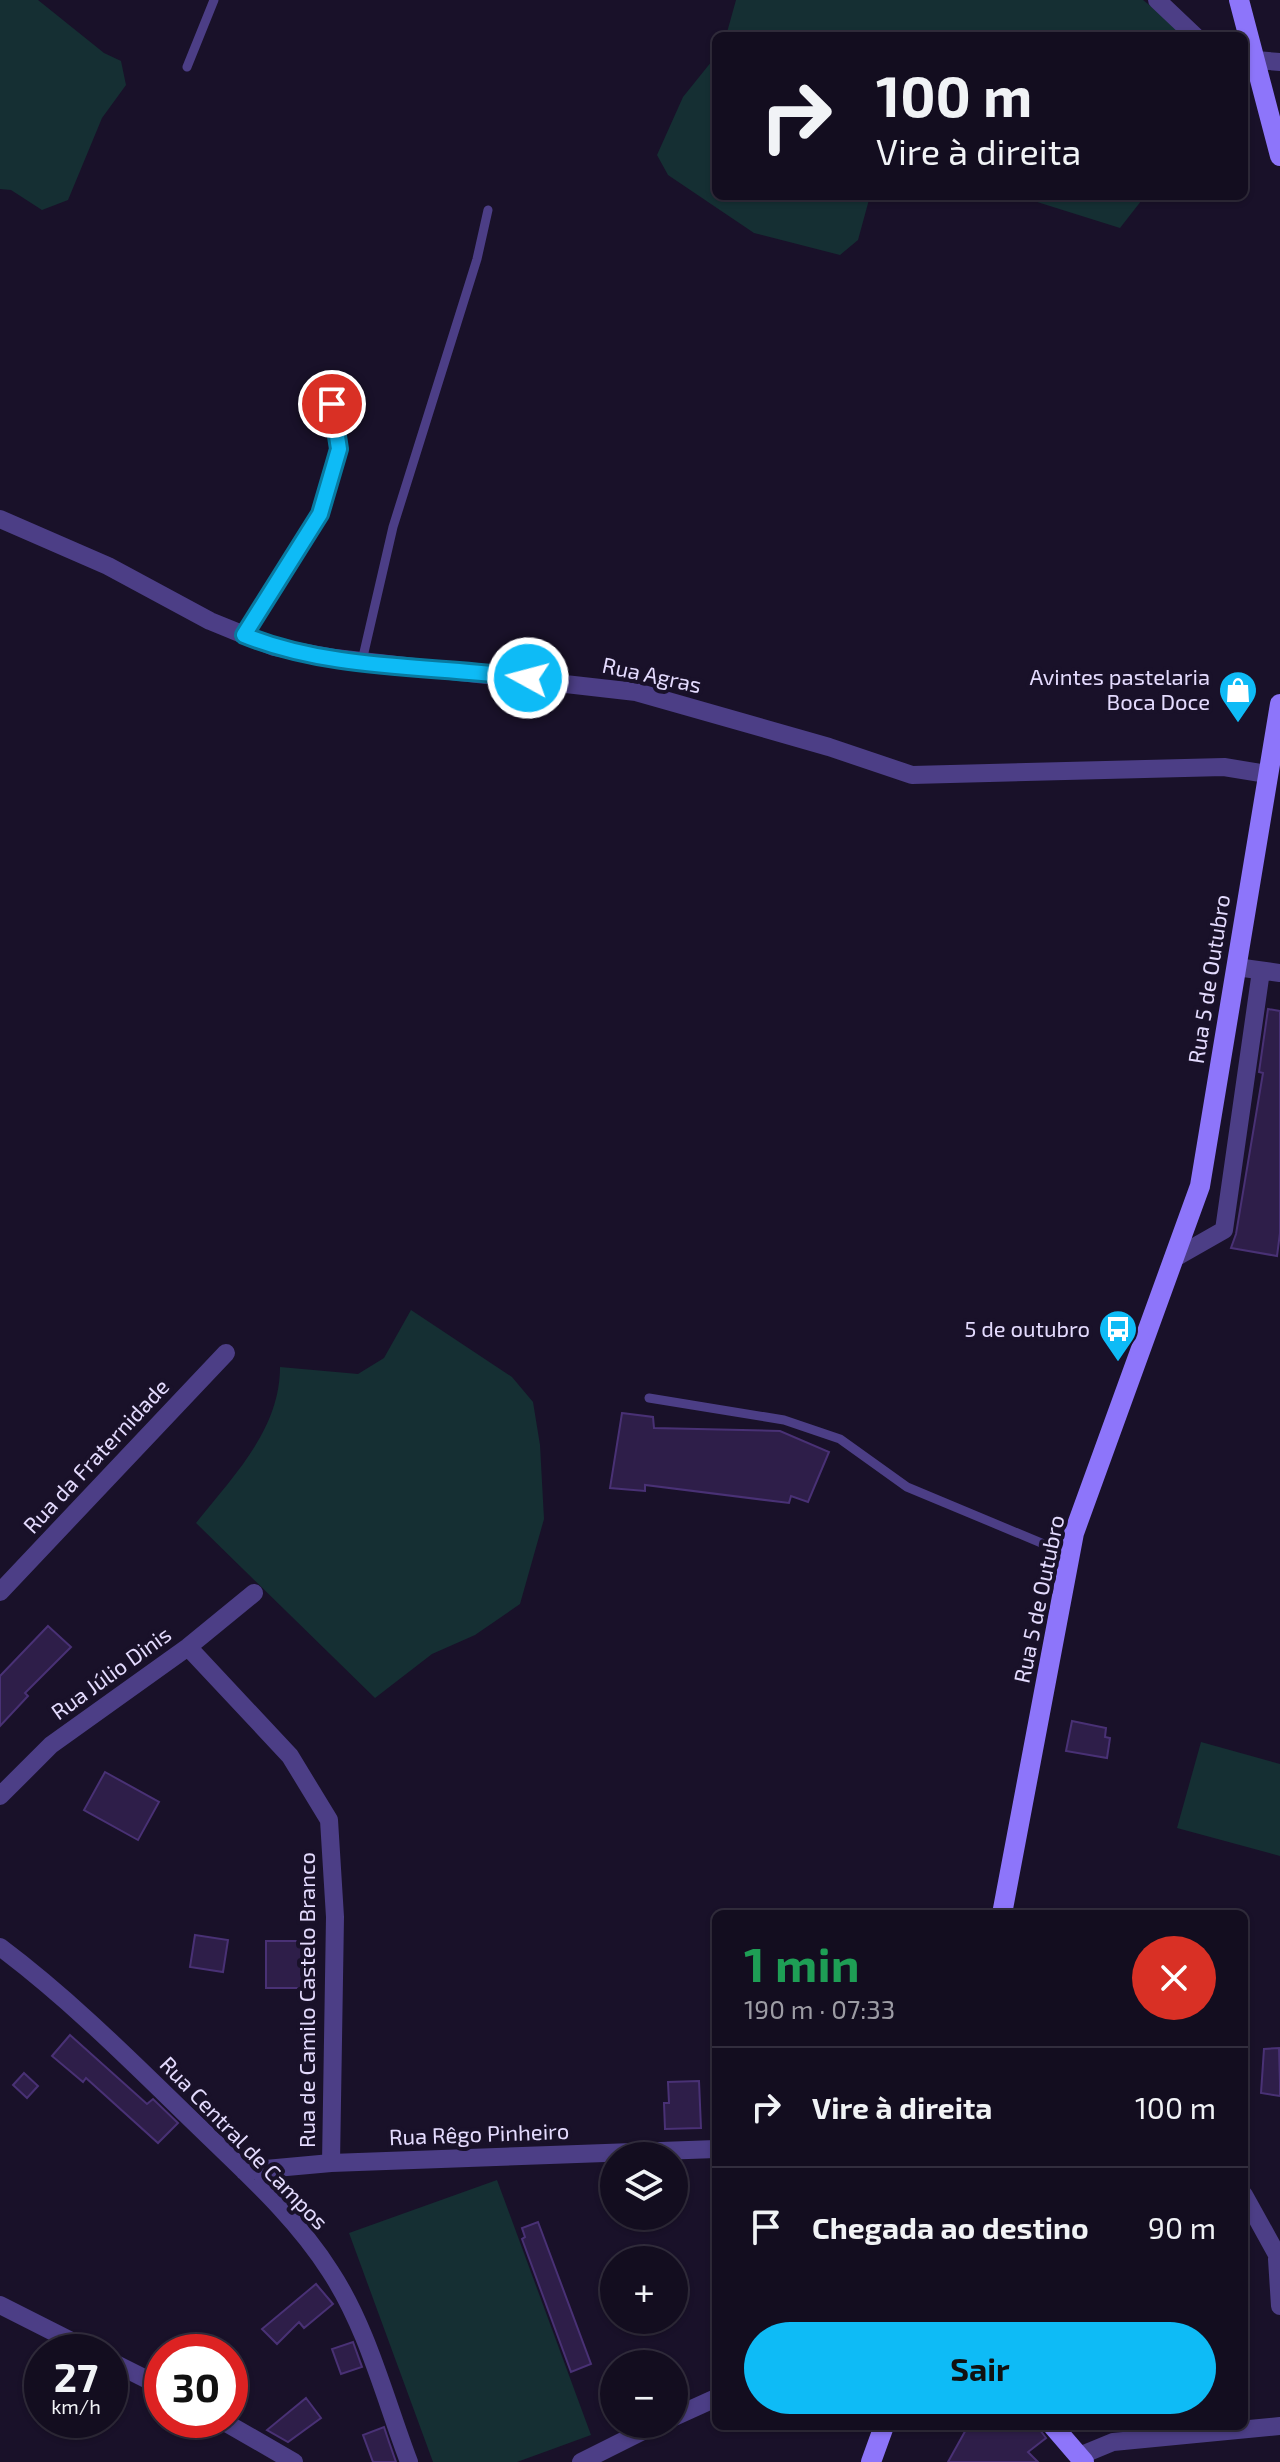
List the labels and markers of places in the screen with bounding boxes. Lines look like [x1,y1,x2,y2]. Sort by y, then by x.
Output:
pin [298,370,366,438]
place label: Avintes pastelaria Boca Doce [1029,663,1210,714]
shop icon: Avintes pastelaria Boca Doce [1217,669,1259,724]
bus stop icon: 5 de outubro [1097,1308,1139,1363]
place label: 5 de outubro [964,1315,1090,1341]

